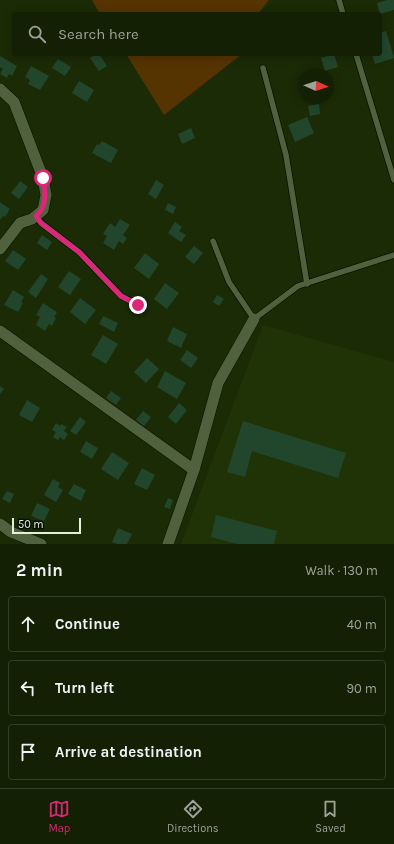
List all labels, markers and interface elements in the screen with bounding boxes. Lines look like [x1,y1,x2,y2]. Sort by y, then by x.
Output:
search box [12,12,382,56]
icon: search [26,23,48,45]
text: Search here [58,25,139,43]
north arrow [298,68,334,104]
route start [34,169,52,187]
route end [129,296,147,314]
scale bar [12,516,81,535]
text: 50 m [18,518,44,531]
text: 2 min [16,560,63,580]
text: Walk · 130 m [305,563,378,578]
icon: ahead [17,613,39,635]
text: Continue [55,615,120,633]
text: 40 m [347,617,377,632]
icon: left [17,677,39,699]
text: Turn left [55,679,114,697]
text: 90 m [346,681,377,696]
icon: arrive [17,741,39,763]
text: Arrive at destination [55,743,202,761]
tab: Map [48,798,70,835]
tab: Directions [167,798,219,835]
tab: Saved [315,798,346,835]

